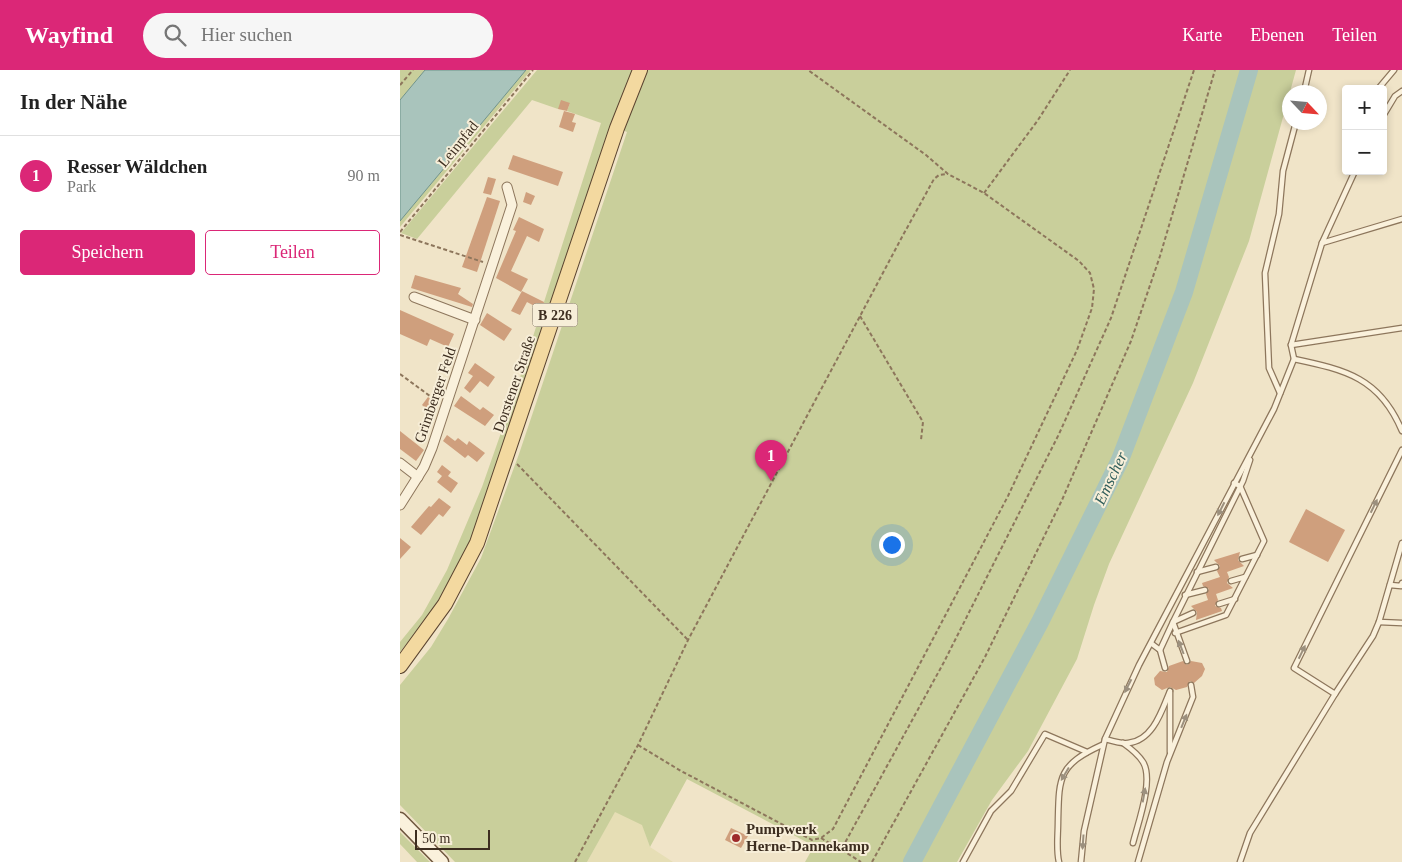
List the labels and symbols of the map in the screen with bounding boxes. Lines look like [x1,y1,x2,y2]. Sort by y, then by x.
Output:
north arrow [1282,85,1327,130]
street label: Leinpfad [435,118,482,170]
road number: B 226 [532,304,578,326]
street label: Dorstener Straße [490,333,538,434]
street label: Grimberger Feld [411,345,459,445]
pin: 1 [755,440,787,481]
water label: Emscher [1090,449,1130,508]
one-way arrow [1370,499,1378,513]
one-way arrow [1217,502,1225,516]
your location [879,532,905,558]
one-way arrow [1177,639,1184,654]
one-way arrow [1298,645,1306,659]
one-way arrow [1124,679,1132,694]
one-way arrow [1180,713,1188,728]
one-way arrow [1060,767,1069,780]
one-way arrow [1140,788,1148,803]
place label: Pumpwerk Herne-Dannekamp [746,821,869,854]
scale bar [415,827,490,850]
marker: Pumpwerk Herne-Dannekamp [730,832,742,844]
one-way arrow [1078,834,1086,850]

